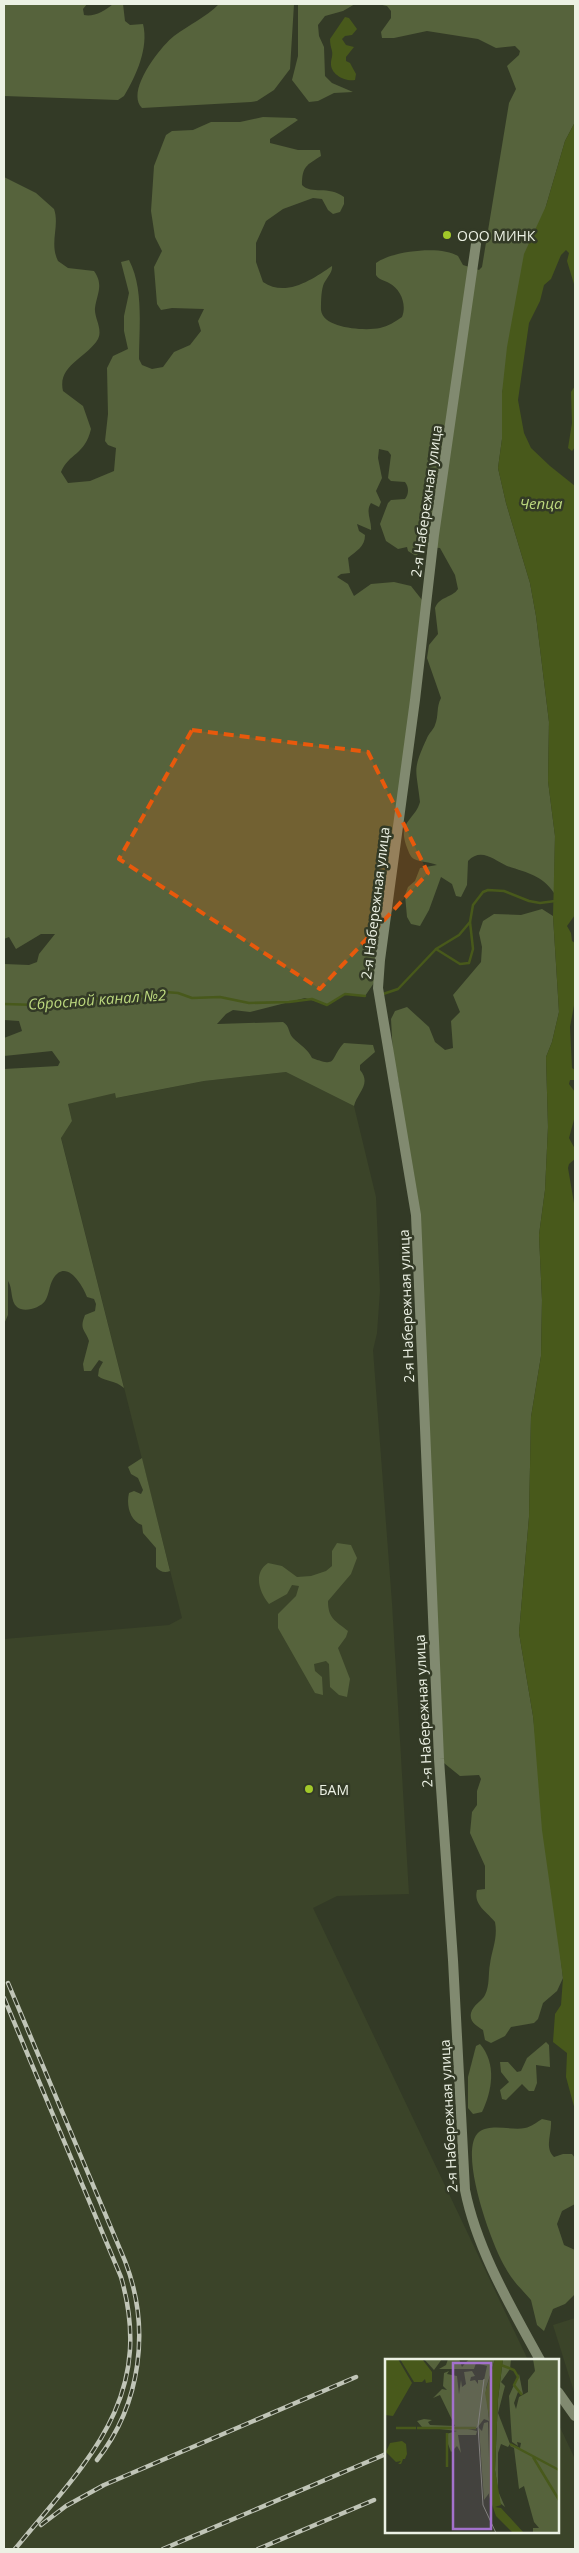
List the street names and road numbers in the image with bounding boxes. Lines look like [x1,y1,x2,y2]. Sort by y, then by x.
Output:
street label: 2-я Набережная улица [406,424,446,578]
street label: 2-я Набережная улица [356,826,394,980]
street label: 2-я Набережная улица [394,1229,418,1383]
street label: 2-я Набережная улица [409,1634,437,1788]
street label: 2-я Набережная улица [434,2039,462,2193]

